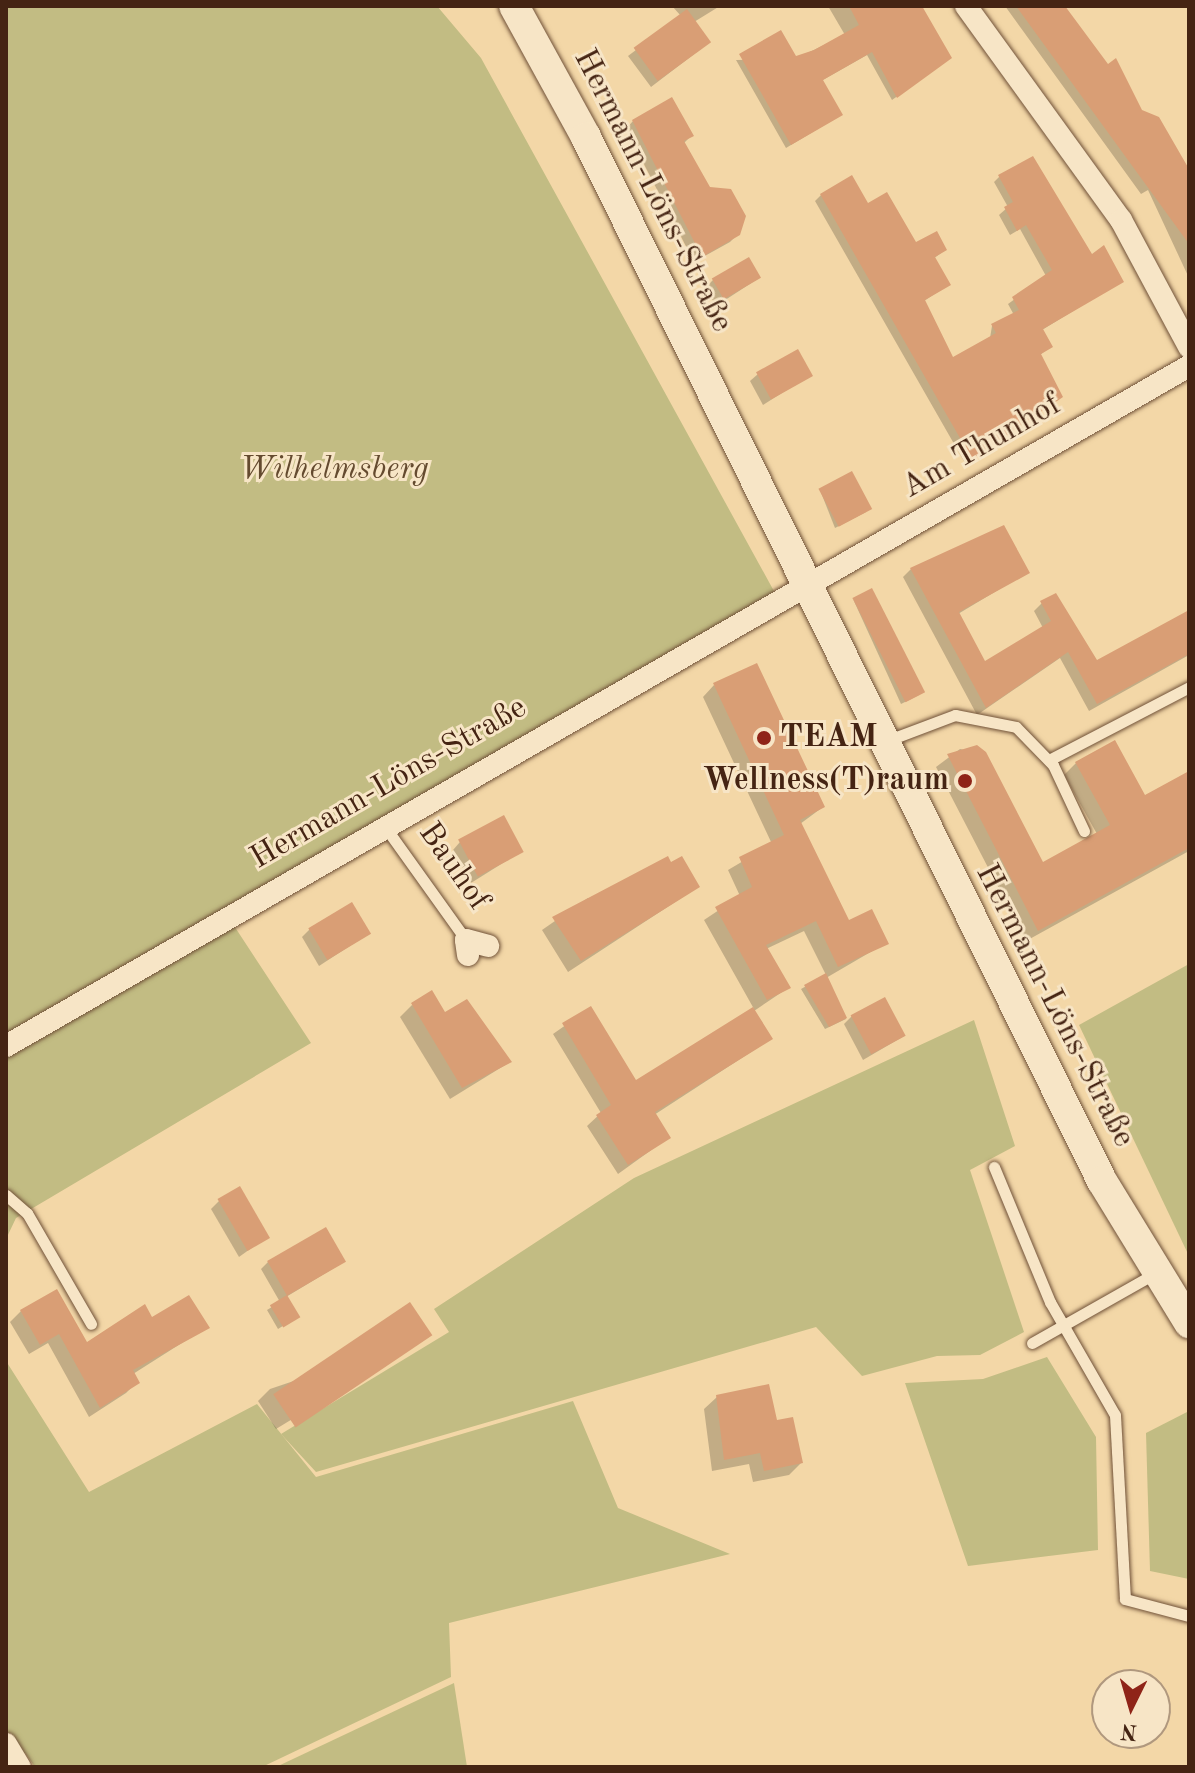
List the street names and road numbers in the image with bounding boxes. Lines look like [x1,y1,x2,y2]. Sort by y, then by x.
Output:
street label: Hermann-Löns-Straße [564,43,740,339]
street label: Am Thunhof [896,386,1068,508]
street label: Hermann-Löns-Straße [244,689,534,879]
street label: Bauhof [409,816,497,918]
street label: Hermann-Löns-Straße [966,858,1142,1154]

